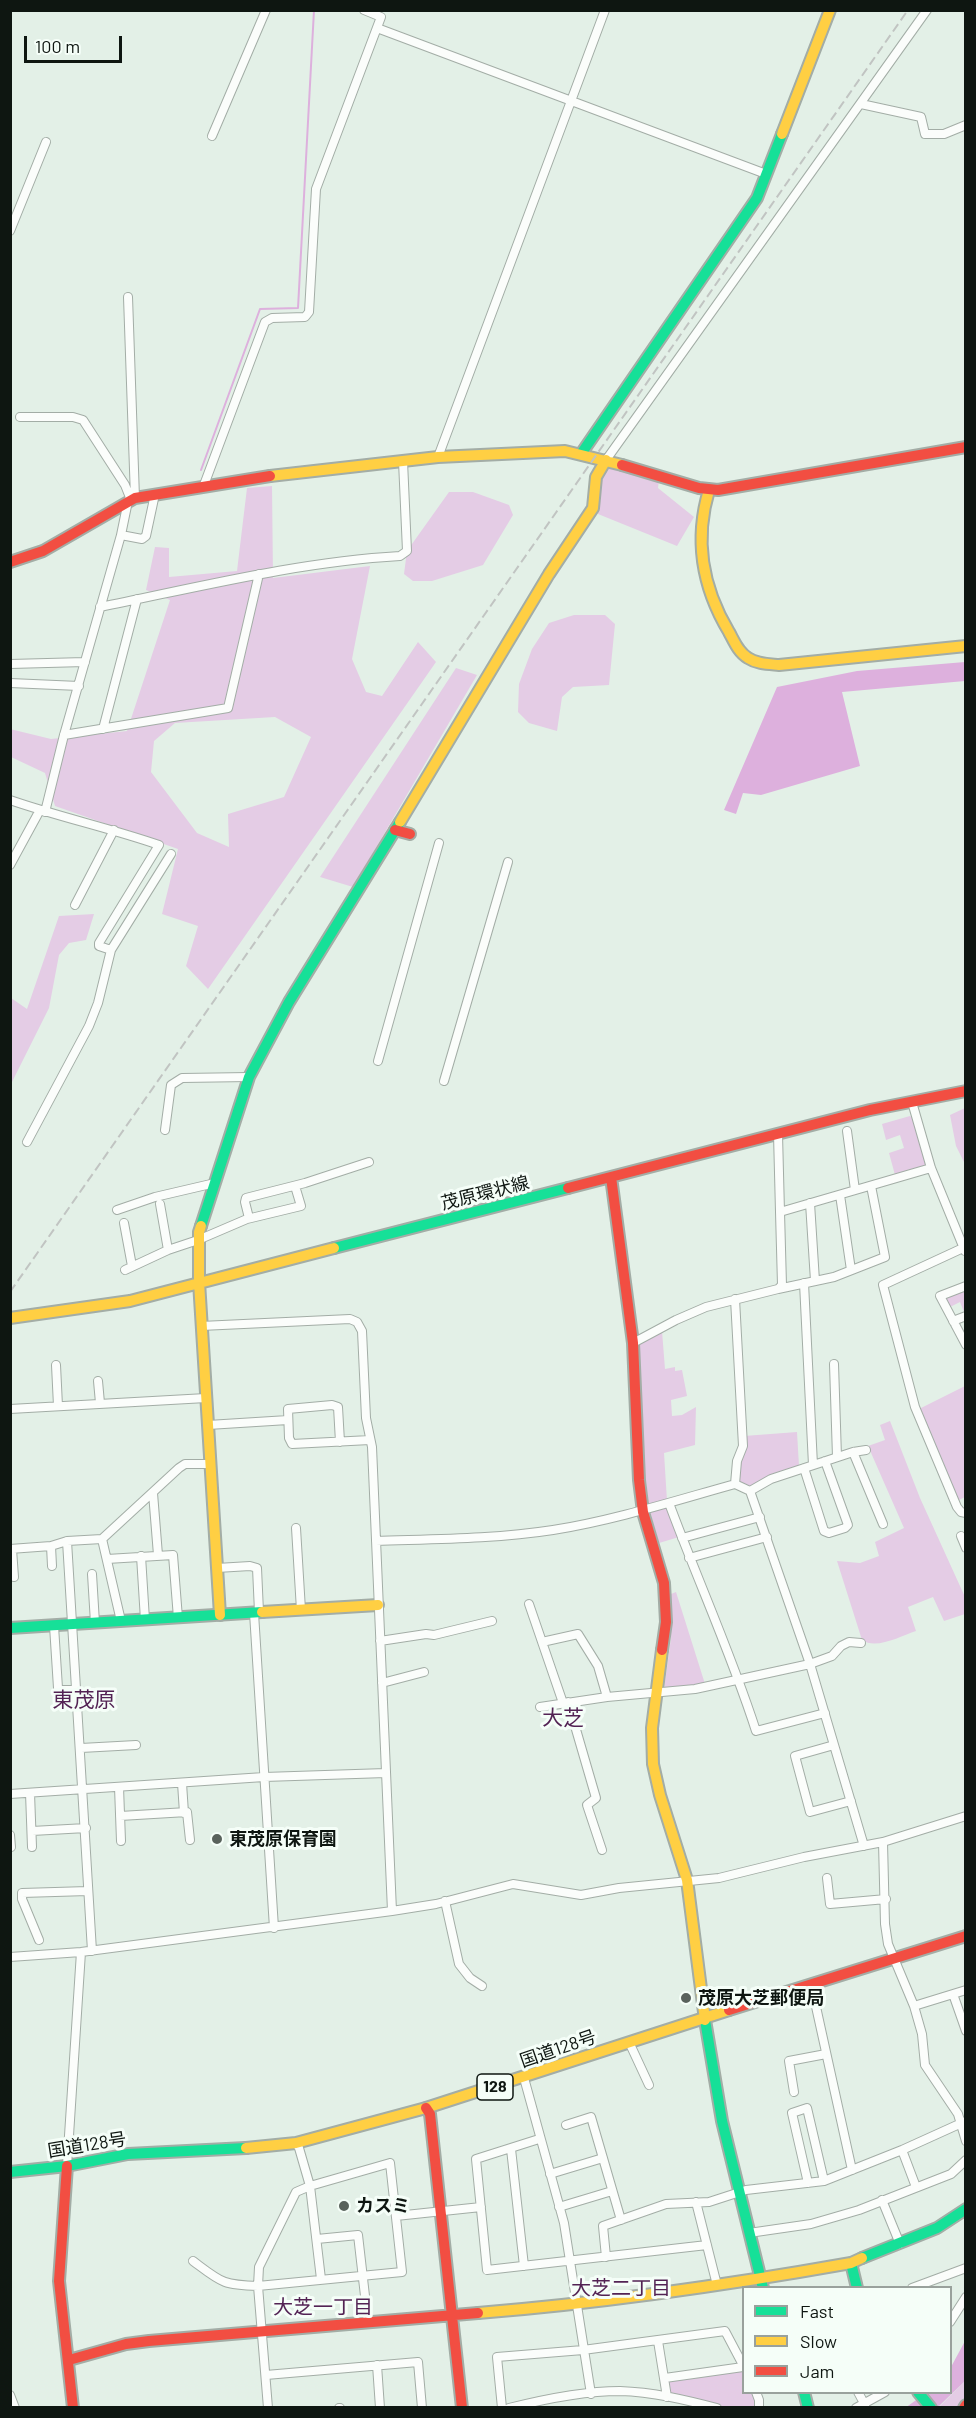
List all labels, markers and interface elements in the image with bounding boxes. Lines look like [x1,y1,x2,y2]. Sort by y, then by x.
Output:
scale bar [27,24,124,62]
text: 100 m [35,35,80,57]
street label: 茂原環状線 [439,1172,531,1214]
district label: 東茂原 [53,1687,115,1713]
district label: 大芝 [542,1705,584,1731]
place label: 東茂原保育園 [229,1828,337,1850]
marker: 東茂原保育園 [210,1832,224,1846]
place label: 茂原大芝郵便局 [698,1987,824,2009]
marker: 茂原大芝郵便局 [679,1991,693,2005]
street label: 国道128号 [517,2026,599,2072]
road number: 128 [477,2074,513,2100]
street label: 国道128号 [46,2128,128,2162]
place label: カスミ [356,2195,410,2217]
marker: カスミ [337,2199,351,2213]
district label: 大芝二丁目 [571,2276,671,2300]
legend [742,2286,952,2394]
district label: 大芝一丁目 [273,2295,373,2319]
text: Fast [800,2300,834,2322]
text: Slow [800,2330,837,2352]
text: Jam [800,2360,834,2382]

